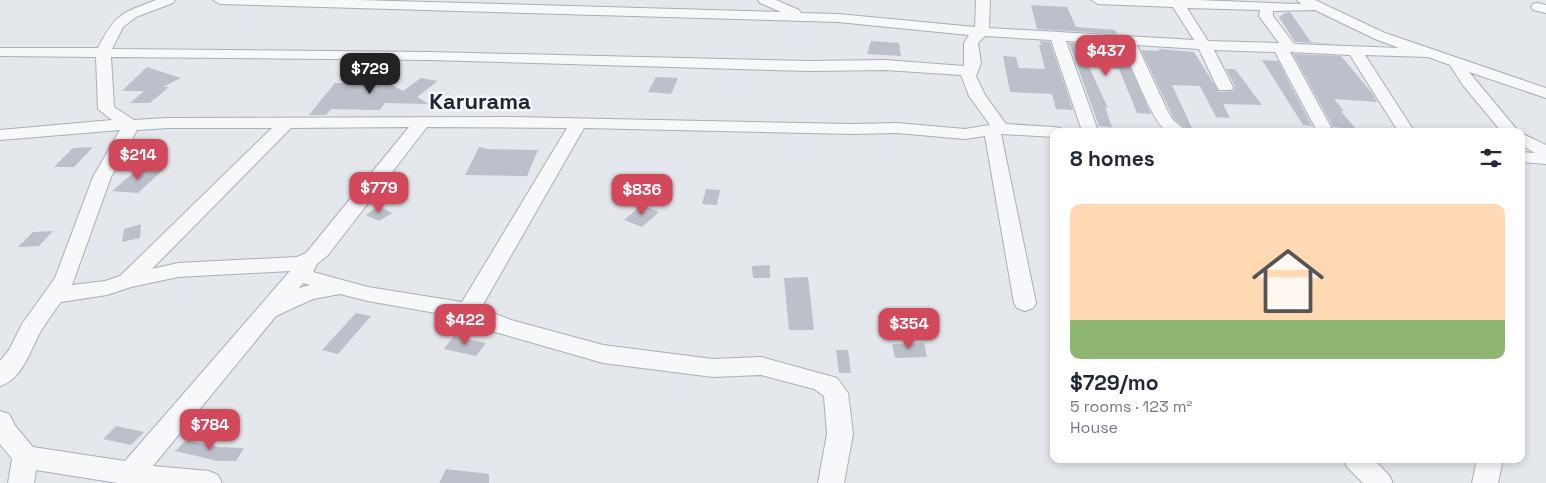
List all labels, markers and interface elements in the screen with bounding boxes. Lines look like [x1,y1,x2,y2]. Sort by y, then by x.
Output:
pin: $437 [1076,34,1136,77]
text: $437 [1087,40,1125,61]
pin: $729 [340,52,400,95]
text: $729 [351,58,389,79]
district label: Karurama [429,87,531,115]
pin: $214 [108,138,168,181]
text: $214 [120,144,156,165]
icon: filters [1477,144,1505,172]
text: 8 homes [1070,145,1155,172]
pin: $779 [349,172,409,214]
pin: $836 [612,174,672,216]
text: $779 [360,177,398,198]
text: $836 [623,179,661,200]
icon: home [1243,236,1333,326]
pin: $422 [435,304,495,346]
pin: $354 [879,308,939,350]
text: $422 [446,309,484,330]
text: $354 [889,313,929,334]
text: $729/mo [1070,369,1159,396]
text: 5 rooms · 123 m² [1070,396,1192,417]
pin: $784 [180,408,240,451]
text: $784 [191,414,229,435]
text: House [1070,417,1118,438]

